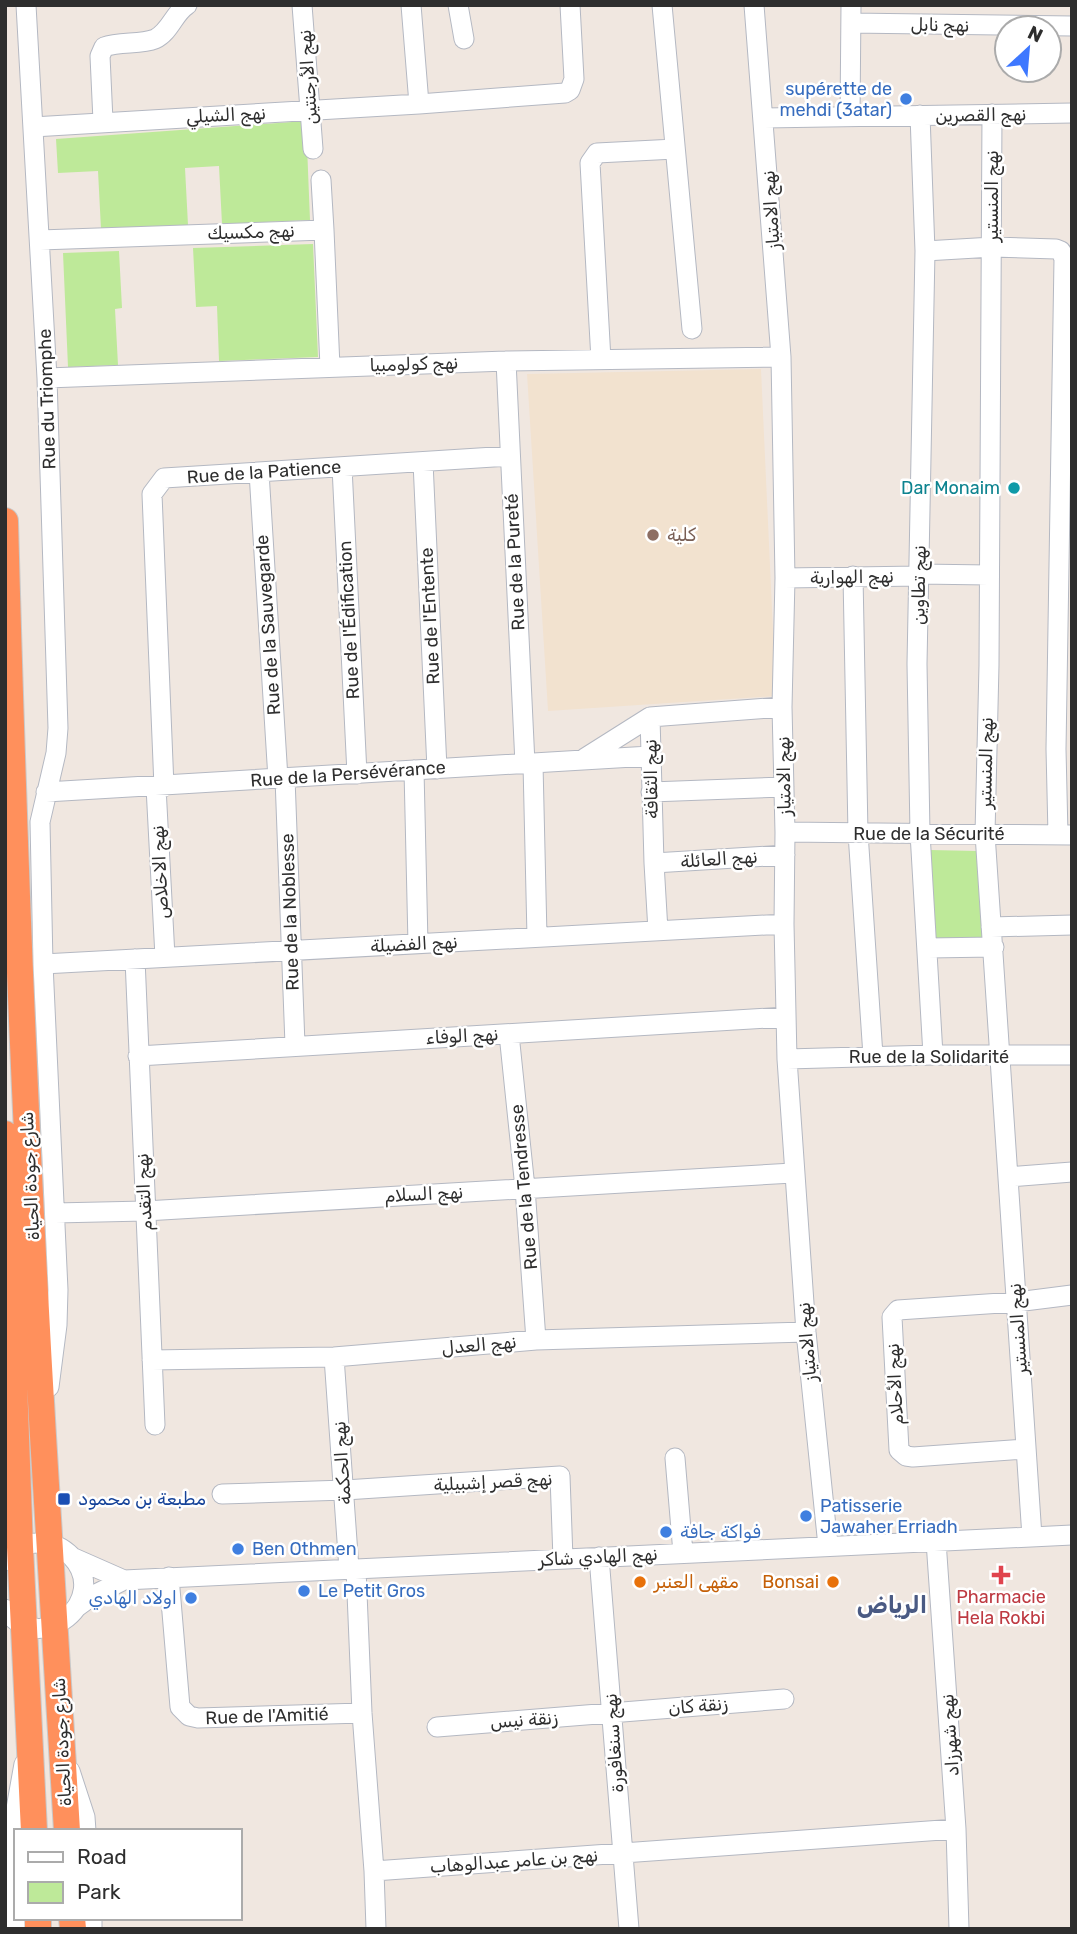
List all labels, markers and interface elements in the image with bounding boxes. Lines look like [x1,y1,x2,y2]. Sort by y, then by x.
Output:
street label: نهج نابل [910,13,970,38]
north arrow [993,14,1063,84]
text: N [1024,21,1046,48]
street label: نهج الأرجنتين [294,29,323,125]
place label: supérette de mehdi (3atar) [780,78,892,121]
marker: supérette de mehdi (3atar) [898,91,914,107]
street label: نهج الشيلي [185,102,267,130]
street label: نهج القصرين [935,103,1027,128]
street label: نهج المنستير [981,150,1004,243]
street label: نهج الامتياز [757,169,786,252]
street label: نهج مكسيك [207,219,295,246]
street label: Rue du Triomphe [34,328,60,470]
street label: نهج كولومبيا [369,351,459,378]
street label: Rue de la Patience [186,456,342,488]
place label: Dar Monaim [901,477,1000,499]
marker: Dar Monaim [1006,480,1022,496]
street label: Rue de la Pureté [500,493,530,631]
place label: كلية [667,524,696,546]
marker: كلية [645,527,661,543]
street label: Rue de la Sauvegarde [251,534,285,716]
street label: Rue de l'Édification [334,540,364,700]
street label: نهج تطاوين [907,545,932,625]
street label: Rue de l'Entente [415,547,445,685]
street label: نهج الهوارية [810,565,894,590]
street label: نهج المنستير [974,717,999,810]
street label: نهج الامتياز [772,736,797,817]
street label: نهج الثقافة [639,739,664,819]
street label: Rue de la Persévérance [250,756,446,792]
street label: Rue de la Sécurité [853,823,1005,845]
street label: نهج الاخلاص [147,825,174,919]
street label: Rue de la Noblesse [276,833,304,991]
street label: نهج العائلة [680,845,758,874]
street label: نهج الفضيلة [370,931,458,958]
street label: نهج الوفاء [425,1023,499,1050]
street label: Rue de la Solidarité [849,1046,1009,1068]
street label: Rue de la Tendresse [506,1103,542,1271]
street label: شارع جودة الحياة [16,1111,45,1241]
street label: نهج التقدم [131,1153,158,1231]
street label: نهج السلام [384,1181,464,1208]
street label: نهج المنستير [1004,1282,1033,1377]
street label: نهج الامتياز [793,1301,823,1384]
street label: نهج العدل [440,1331,518,1360]
street label: نهج الأحلام [882,1343,909,1425]
street label: نهج الحكمة [328,1420,357,1506]
street label: نهج قصر إشبيلية [433,1468,553,1497]
place label: مطبعة بن محمود [78,1488,206,1510]
marker: مطبعة بن محمود [56,1491,72,1507]
place label: Patisserie Jawaher Erriadh [820,1495,958,1538]
marker: Patisserie Jawaher Erriadh [798,1508,814,1524]
place label: فواكة جافة [680,1521,761,1543]
marker: فواكة جافة [658,1524,674,1540]
place label: Ben Othmen [252,1538,357,1560]
marker: Ben Othmen [230,1541,246,1557]
street label: نهج الهادي شاكر [537,1543,658,1572]
marker: Pharmacie Hela Rokbi [993,1567,1009,1583]
place label: مقهى العنبر [653,1571,739,1593]
place label: Bonsai [762,1571,819,1593]
marker: مقهى العنبر [632,1574,648,1590]
marker: Bonsai [825,1574,841,1590]
place label: Le Petit Gros [318,1580,425,1602]
marker: Le Petit Gros [296,1583,312,1599]
place label: Pharmacie Hela Rokbi [956,1586,1046,1629]
place label: اولاد الهادي [88,1587,177,1610]
marker: اولاد الهادي [183,1590,199,1606]
district label: الرياض [857,1591,927,1619]
street label: شارع جودة الحياة [48,1677,77,1807]
street label: زنقة كان [667,1692,729,1720]
street label: نهج سنغافورة [600,1693,629,1793]
street label: نهج شهرزاد [936,1693,965,1777]
street label: Rue de l'Amitié [205,1703,329,1729]
street label: زنقة نيس [489,1707,559,1733]
legend [14,1829,242,1920]
text: Road [77,1844,127,1869]
street label: نهج بن عامر عبدالوهاب [429,1844,599,1879]
text: Park [77,1879,121,1904]

